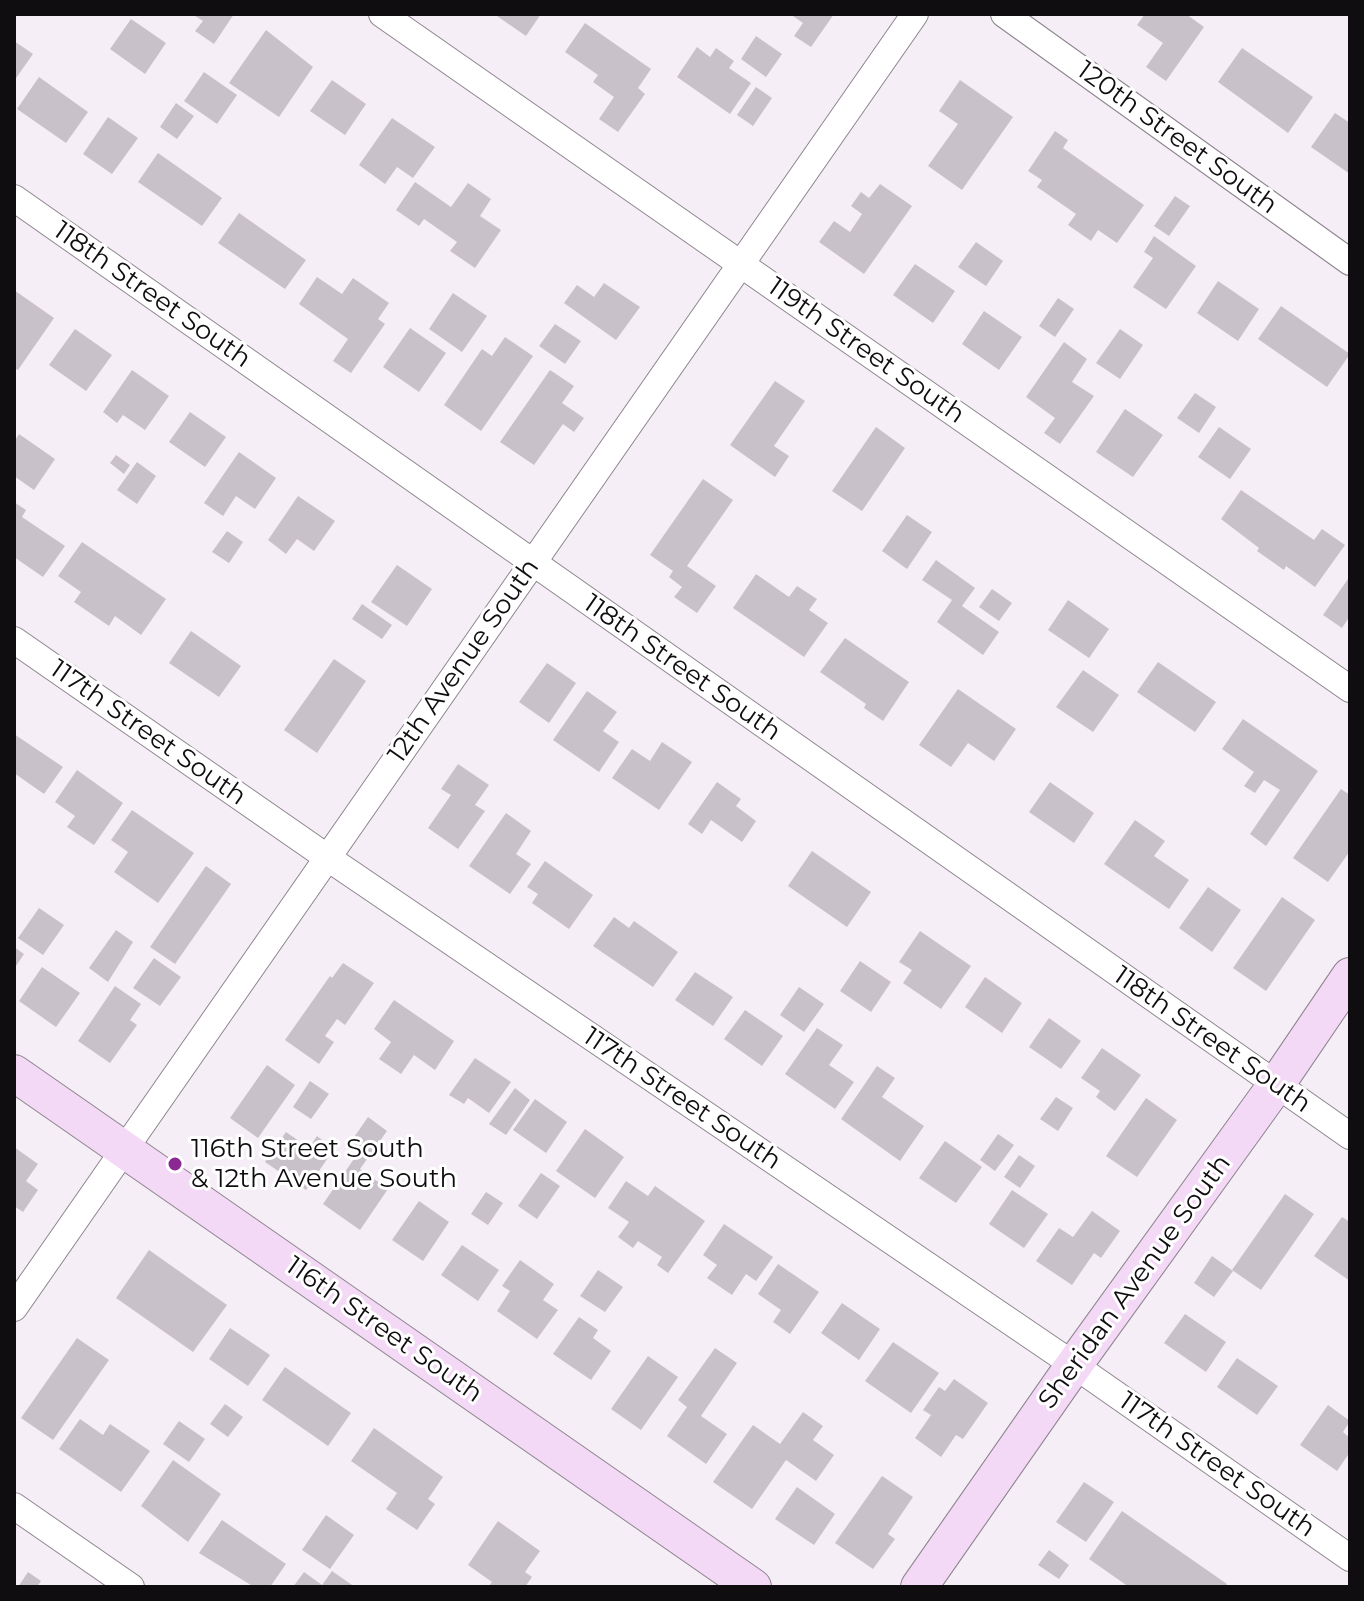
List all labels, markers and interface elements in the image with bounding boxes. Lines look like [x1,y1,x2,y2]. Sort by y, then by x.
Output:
street label: 120th Street South [1071,55,1283,221]
street label: 118th Street South [47,215,257,375]
street label: 119th Street South [762,271,970,431]
street label: 12th Avenue South [382,553,546,769]
street label: 118th Street South [577,588,787,748]
street label: 117th Street South [44,654,252,812]
street label: 118th Street South [1107,960,1317,1120]
street label: 117th Street South [577,1021,787,1177]
place label: 116th Street South & 12th Avenue South [191,1133,457,1194]
street label: Sheridan Avenue South [1032,1149,1238,1415]
marker: 116th Street South & 12th Avenue South [166,1155,184,1173]
street label: 116th Street South [280,1250,488,1410]
street label: 117th Street South [1113,1386,1321,1544]

